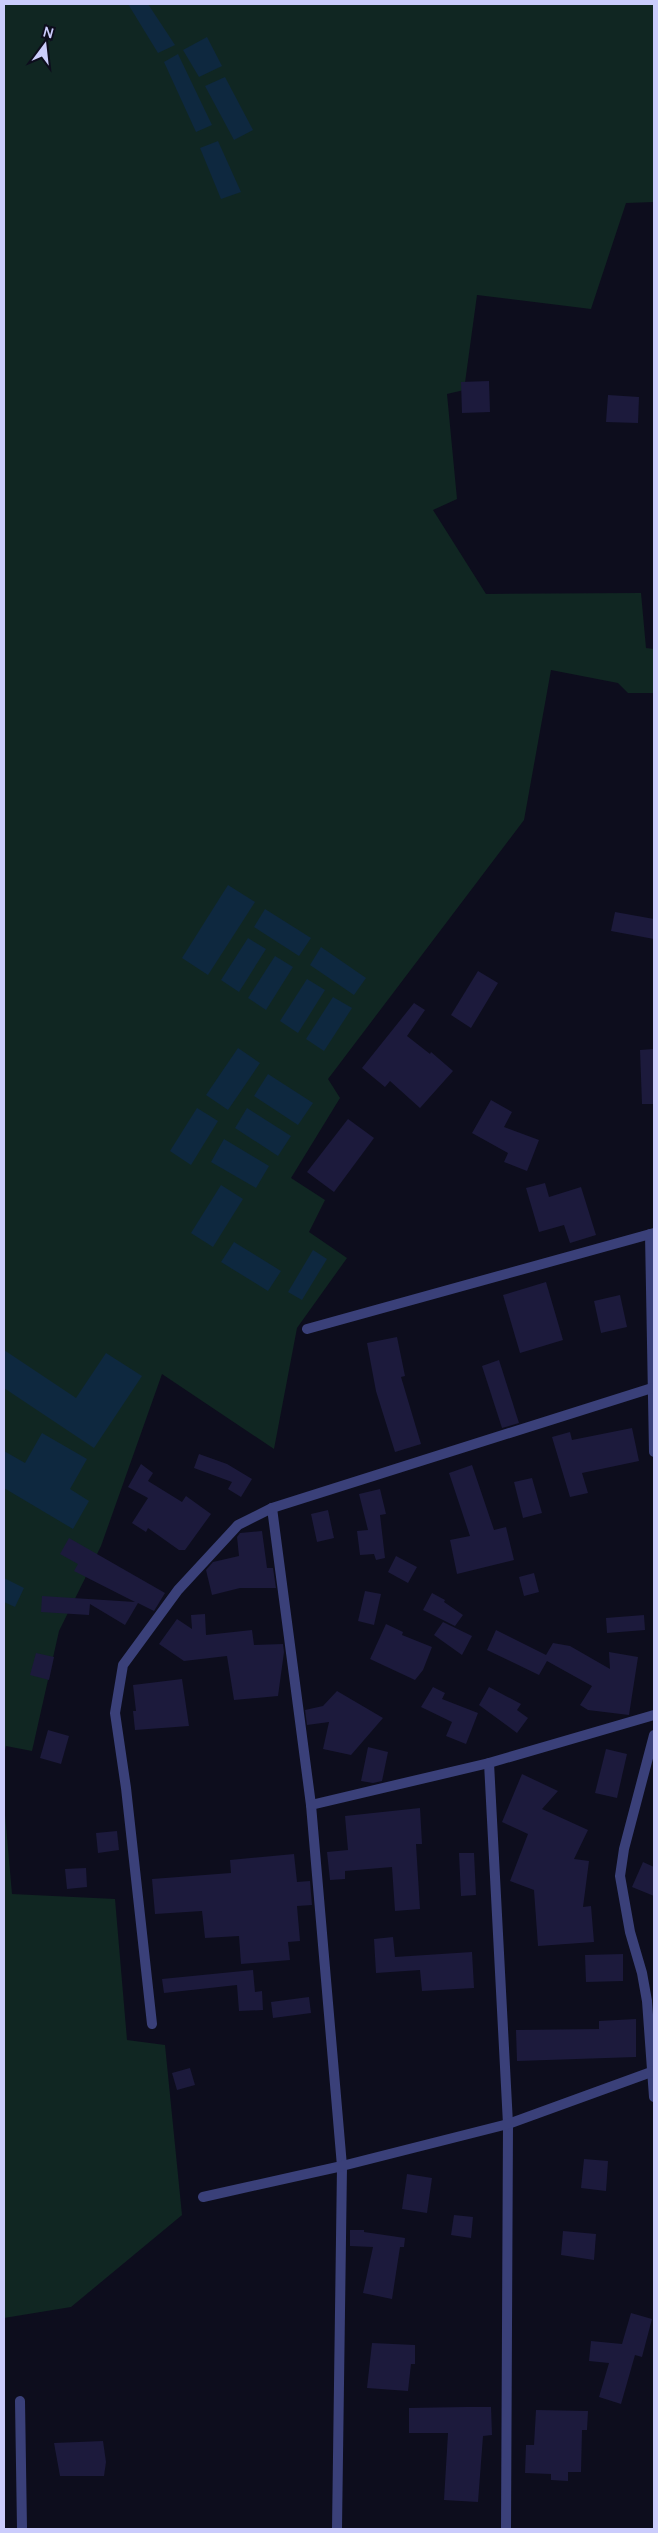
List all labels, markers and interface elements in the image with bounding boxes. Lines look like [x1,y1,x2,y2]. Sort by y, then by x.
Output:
north arrow [20,20,70,70]
text: N [41,21,56,42]

